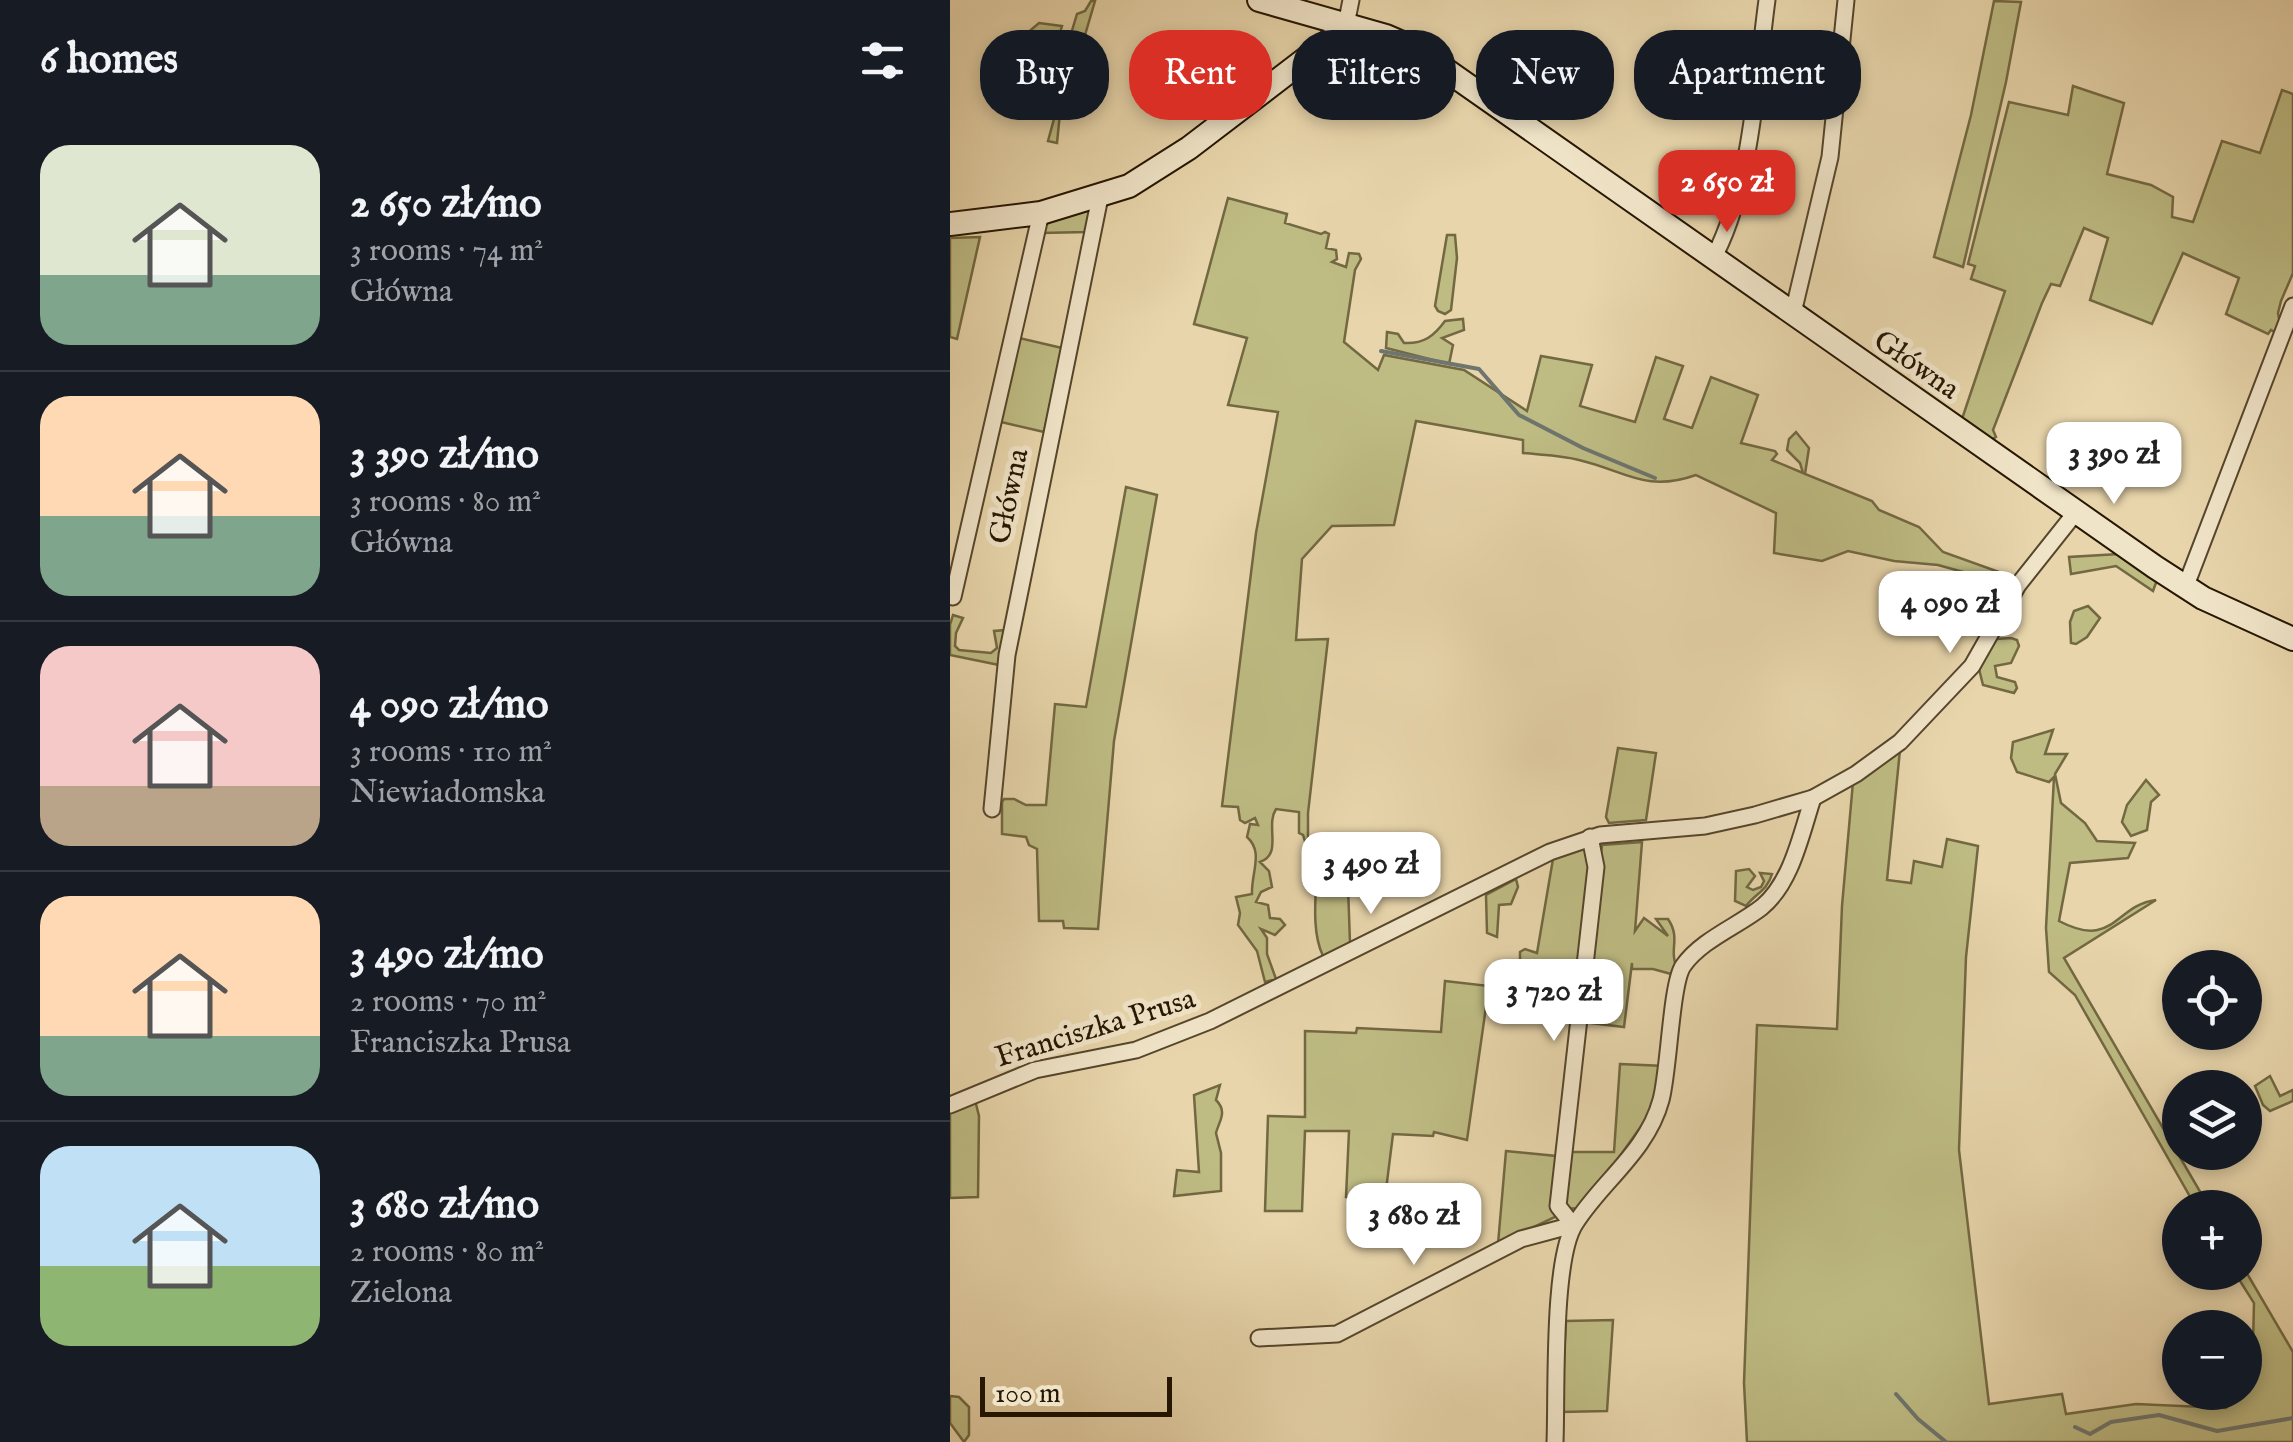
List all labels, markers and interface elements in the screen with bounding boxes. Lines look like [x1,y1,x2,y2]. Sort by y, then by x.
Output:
chip: Buy [980,30,1109,120]
chip: Rent [1129,30,1272,120]
chip: Filters [1292,30,1456,120]
chip: New [1476,30,1614,120]
chip: Apartment [1634,30,1861,120]
icon: filters [855,33,910,88]
text: 6 homes [40,34,178,87]
pin: 2 650 zł [1624,150,1830,235]
text: 2 650 zł [1680,162,1774,203]
text: 2 650 zł/mo [350,178,542,231]
icon: home [120,185,240,305]
text: 3 rooms · 74 m² [350,231,543,272]
text: Główna [350,272,453,313]
street label: Główna [1865,322,1966,409]
pin: 3 390 zł [2011,422,2217,507]
text: 3 390 zł/mo [350,429,539,482]
text: 3 390 zł [2068,434,2160,475]
icon: home [120,436,240,556]
street label: Główna [981,445,1039,548]
text: 3 rooms · 80 m² [350,482,541,523]
text: Główna [350,523,453,564]
pin: 4 090 zł [1847,571,2053,656]
text: 4 090 zł [1901,583,1999,624]
text: 4 090 zł/mo [350,679,549,732]
icon: home [120,686,240,806]
text: 3 rooms · 110 m² [350,732,552,773]
text: Niewiadomska [350,773,545,814]
pin: 3 490 zł [1268,832,1474,917]
text: 3 490 zł [1324,844,1418,885]
text: 3 490 zł/mo [350,929,544,982]
icon: home [120,936,240,1056]
map controls [2162,950,2262,1410]
button: locate [2162,950,2262,1050]
pin: 3 720 zł [1451,959,1657,1044]
text: 3 720 zł [1506,971,1602,1012]
street label: Franciszka Prusa [991,980,1200,1077]
text: 2 rooms · 70 m² [350,982,547,1023]
text: Franciszka Prusa [350,1023,571,1064]
button: layers [2162,1070,2262,1170]
text: 3 680 zł/mo [350,1179,539,1232]
pin: 3 680 zł [1311,1183,1517,1268]
icon: home [120,1186,240,1306]
button: + [2162,1190,2262,1290]
text: 3 680 zł [1368,1195,1460,1236]
text: 2 rooms · 80 m² [350,1232,544,1273]
text: Zielona [350,1273,452,1314]
button: − [2162,1310,2262,1410]
scale bar [980,1372,1172,1416]
text: 100 m [995,1377,1061,1412]

